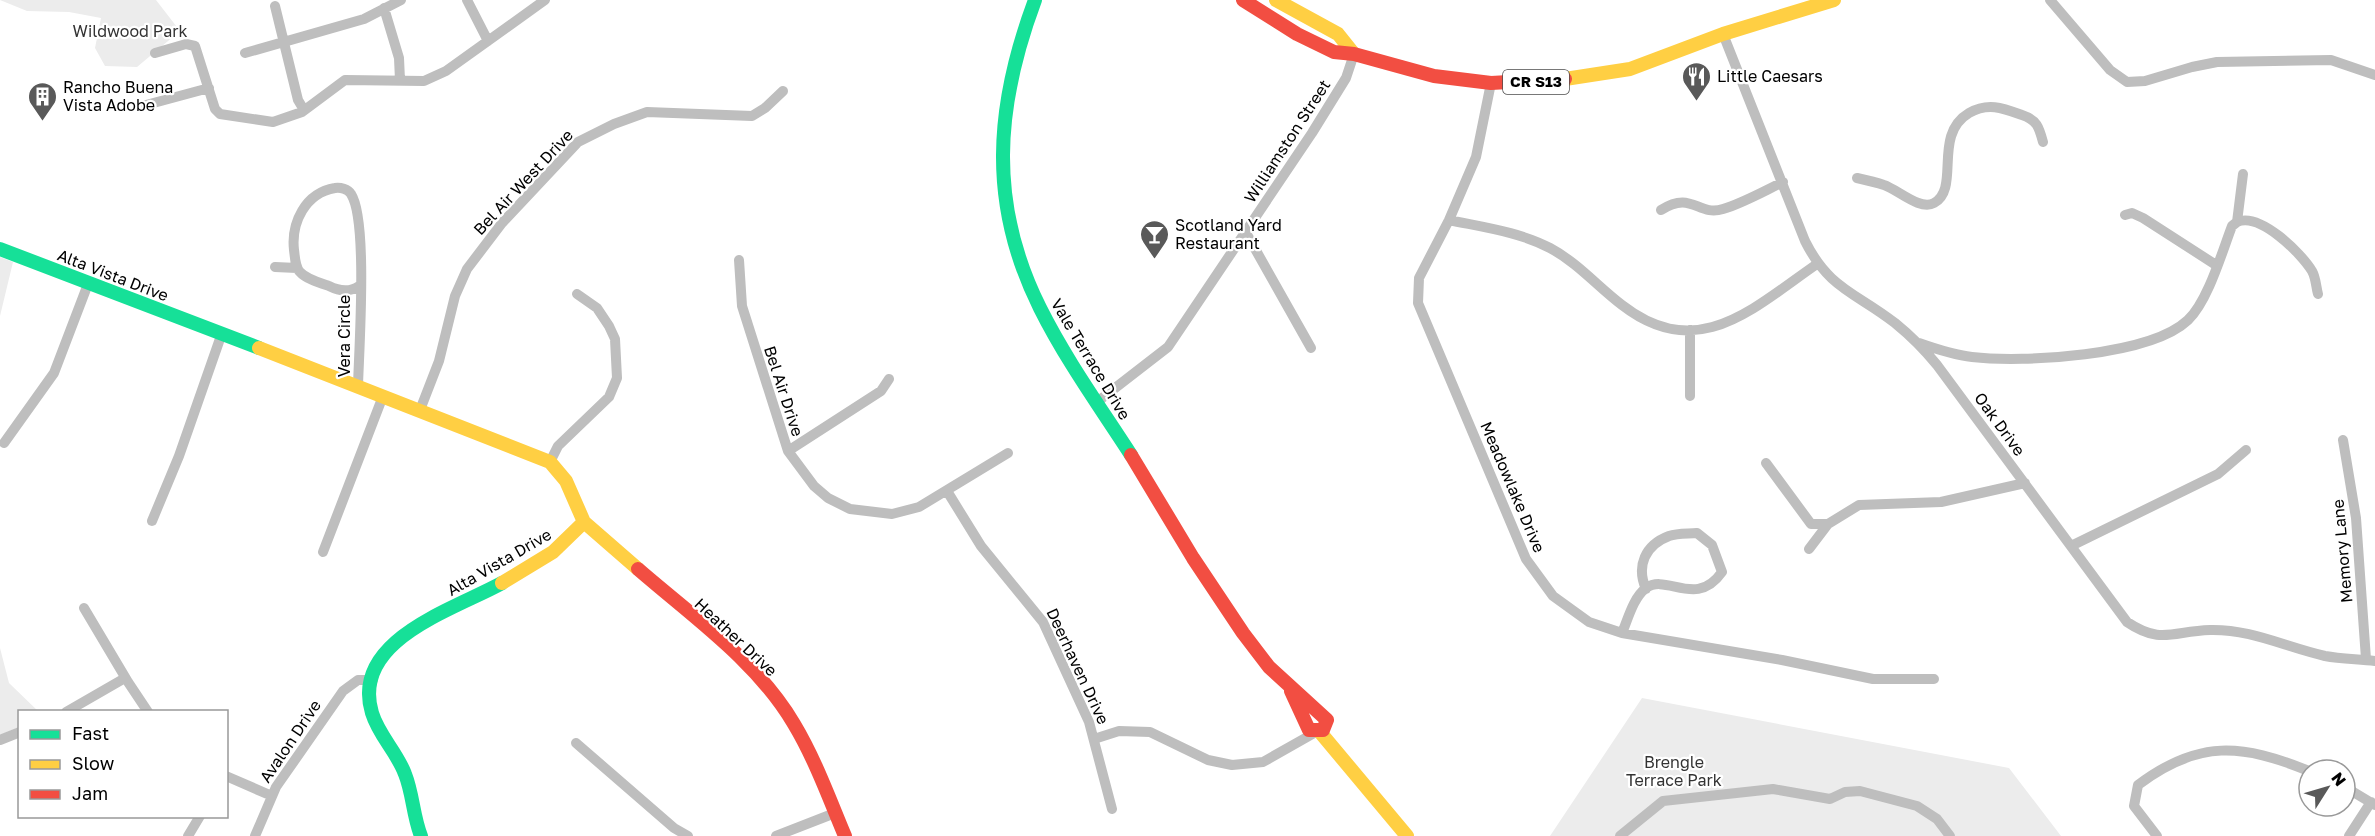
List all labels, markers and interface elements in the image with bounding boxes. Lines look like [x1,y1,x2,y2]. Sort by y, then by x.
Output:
park label: Wildwood Park [73,21,187,41]
restaurant icon: Little Caesars [1680,60,1712,102]
place label: Little Caesars [1717,66,1823,86]
road number: CR S13 [1503,70,1569,94]
street label: Williamston Street [1240,76,1334,206]
place label: Rancho Buena Vista Adobe [63,77,173,115]
building icon: Rancho Buena Vista Adobe [26,80,58,122]
street label: Bel Air West Drive [469,125,577,239]
place label: Scotland Yard Restaurant [1175,215,1282,253]
bar icon: Scotland Yard Restaurant [1138,218,1170,260]
street label: Alta Vista Drive [55,245,171,305]
street label: Vera Circle [334,295,354,377]
street label: Vale Terrace Drive [1047,295,1135,423]
street label: Bel Air Drive [760,343,808,439]
street label: Oak Drive [1970,388,2030,460]
street label: Meadowlake Drive [1476,419,1550,555]
street label: Memory Lane [2328,498,2356,604]
street label: Alta Vista Drive [443,524,555,600]
street label: Heather Drive [691,594,781,680]
street label: Deerhaven Drive [1042,605,1114,727]
street label: Avalon Drive [255,696,325,786]
legend [18,710,228,818]
text: Fast [72,722,109,744]
text: Slow [72,752,115,774]
park label: Brengle Terrace Park [1626,752,1722,790]
north arrow [2297,758,2357,818]
text: N [2327,768,2351,790]
text: Jam [72,782,108,804]

